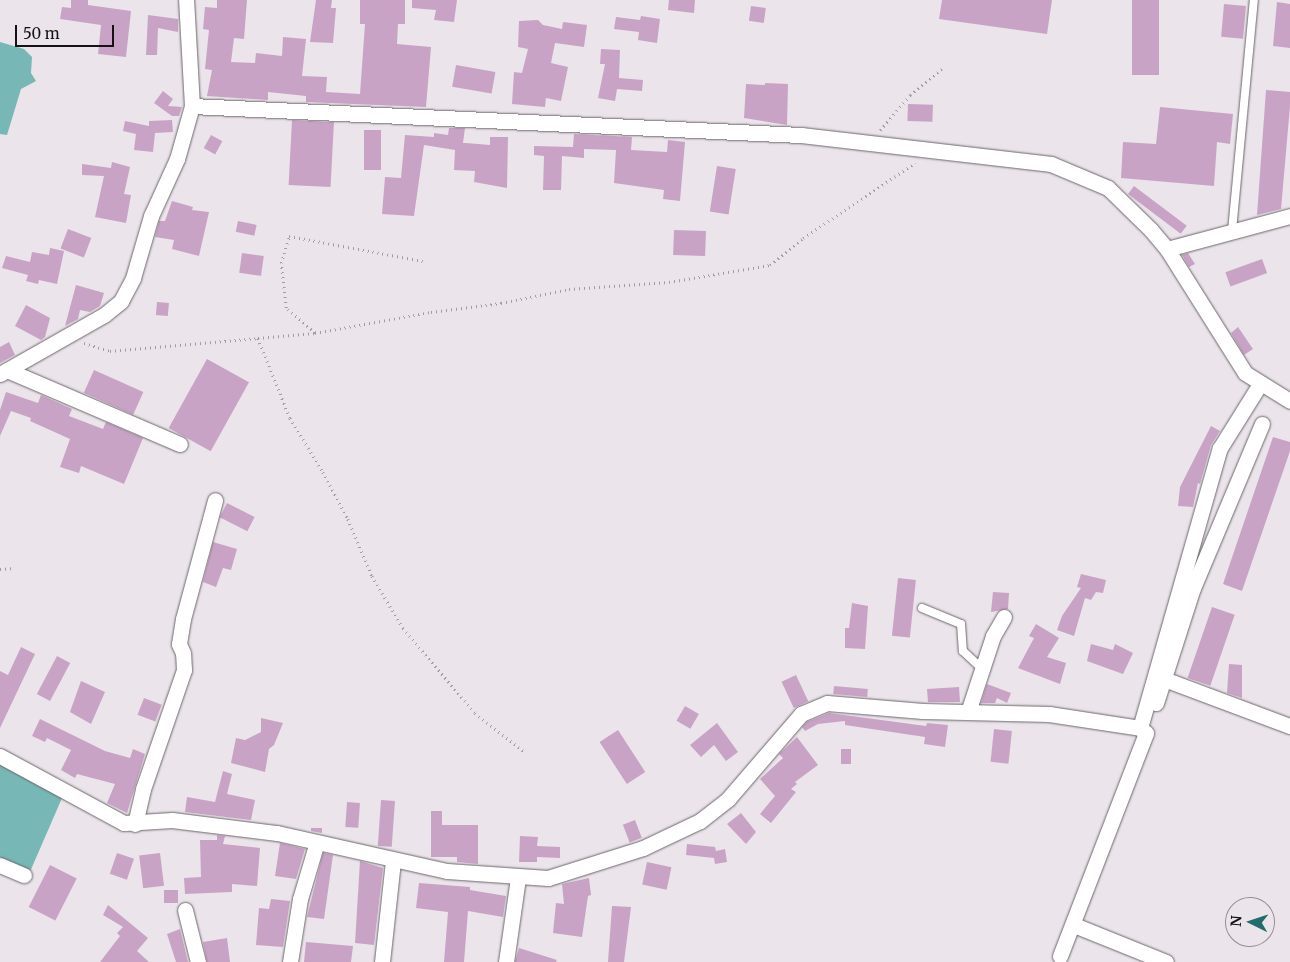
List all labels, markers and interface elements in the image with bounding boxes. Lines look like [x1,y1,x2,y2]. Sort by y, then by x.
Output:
scale bar [18,15,116,47]
text: 50 m [23,24,60,43]
north arrow [1225,897,1275,947]
text: N [1227,915,1245,927]

